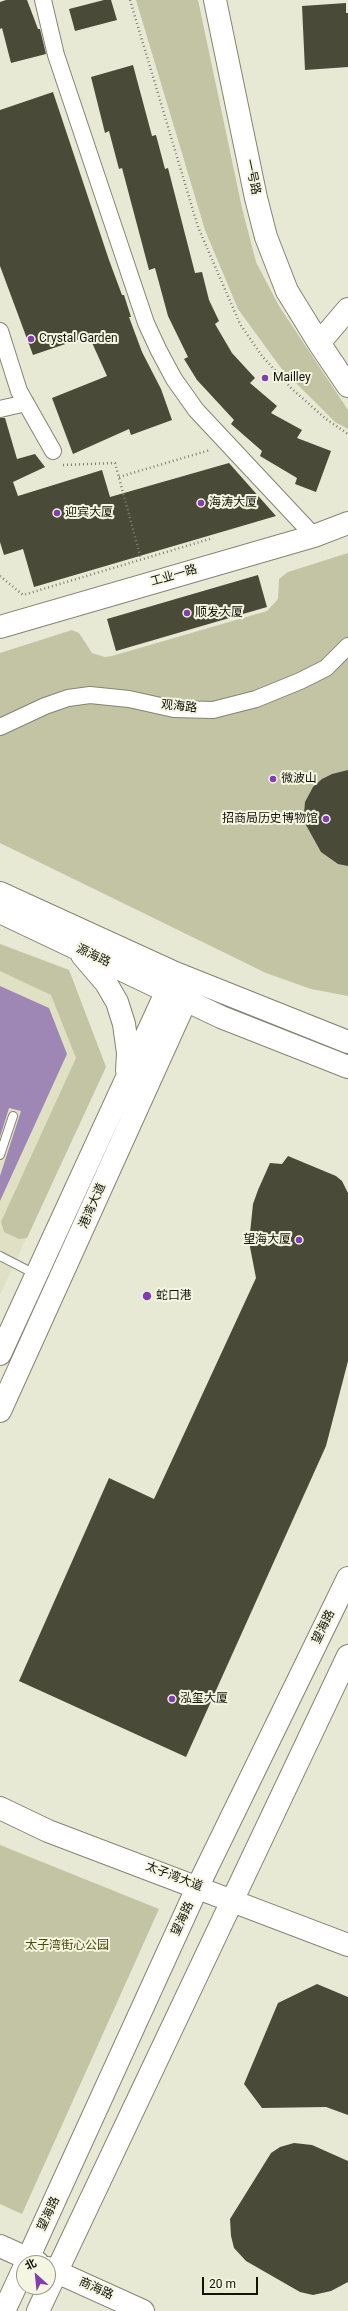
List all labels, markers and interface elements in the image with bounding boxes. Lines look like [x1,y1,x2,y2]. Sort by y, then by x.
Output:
street label: 一号路 [241,158,263,196]
place label: Crystal Garden [39,332,118,346]
marker: Crystal Garden [26,334,36,344]
place label: Mailley [273,371,311,385]
marker: Mailley [260,373,270,383]
place label: 海涛大厦 [209,496,257,510]
marker: 海涛大厦 [196,498,206,508]
place label: 迎宾大厦 [65,506,113,520]
marker: 迎宾大厦 [52,508,62,518]
street label: 工业一路 [149,562,199,590]
place label: 顺发大厦 [195,606,243,620]
marker: 顺发大厦 [182,608,192,618]
street label: 观海路 [160,698,198,716]
place label: 微波山 [281,772,317,786]
marker: 微波山 [268,774,278,784]
place label: 招商局历史博物馆 [222,812,318,826]
marker: 招商局历史博物馆 [321,814,331,824]
street label: 源海路 [74,942,112,970]
street label: 港湾大道 [77,1181,109,1231]
place label: 望海大厦 [243,1233,291,1247]
marker: 望海大厦 [294,1235,304,1245]
place label: 蛇口港 [156,1289,192,1303]
marker: 蛇口港 [141,1290,153,1302]
street label: 望海路 [310,1608,338,1646]
place label: 泓玺大厦 [180,1692,228,1706]
marker: 泓玺大厦 [167,1694,177,1704]
street label: 太子湾大道 [143,1860,205,1894]
street label: 望海路 [169,1900,197,1938]
park label: 太子湾街心公园 [25,1939,109,1953]
street label: 望海路 [35,2195,63,2233]
north arrow [16,2255,56,2295]
text: 北 [23,2256,39,2273]
scale bar [204,2269,260,2295]
street label: 商海路 [77,2275,115,2303]
text: 20 m [209,2277,236,2291]

